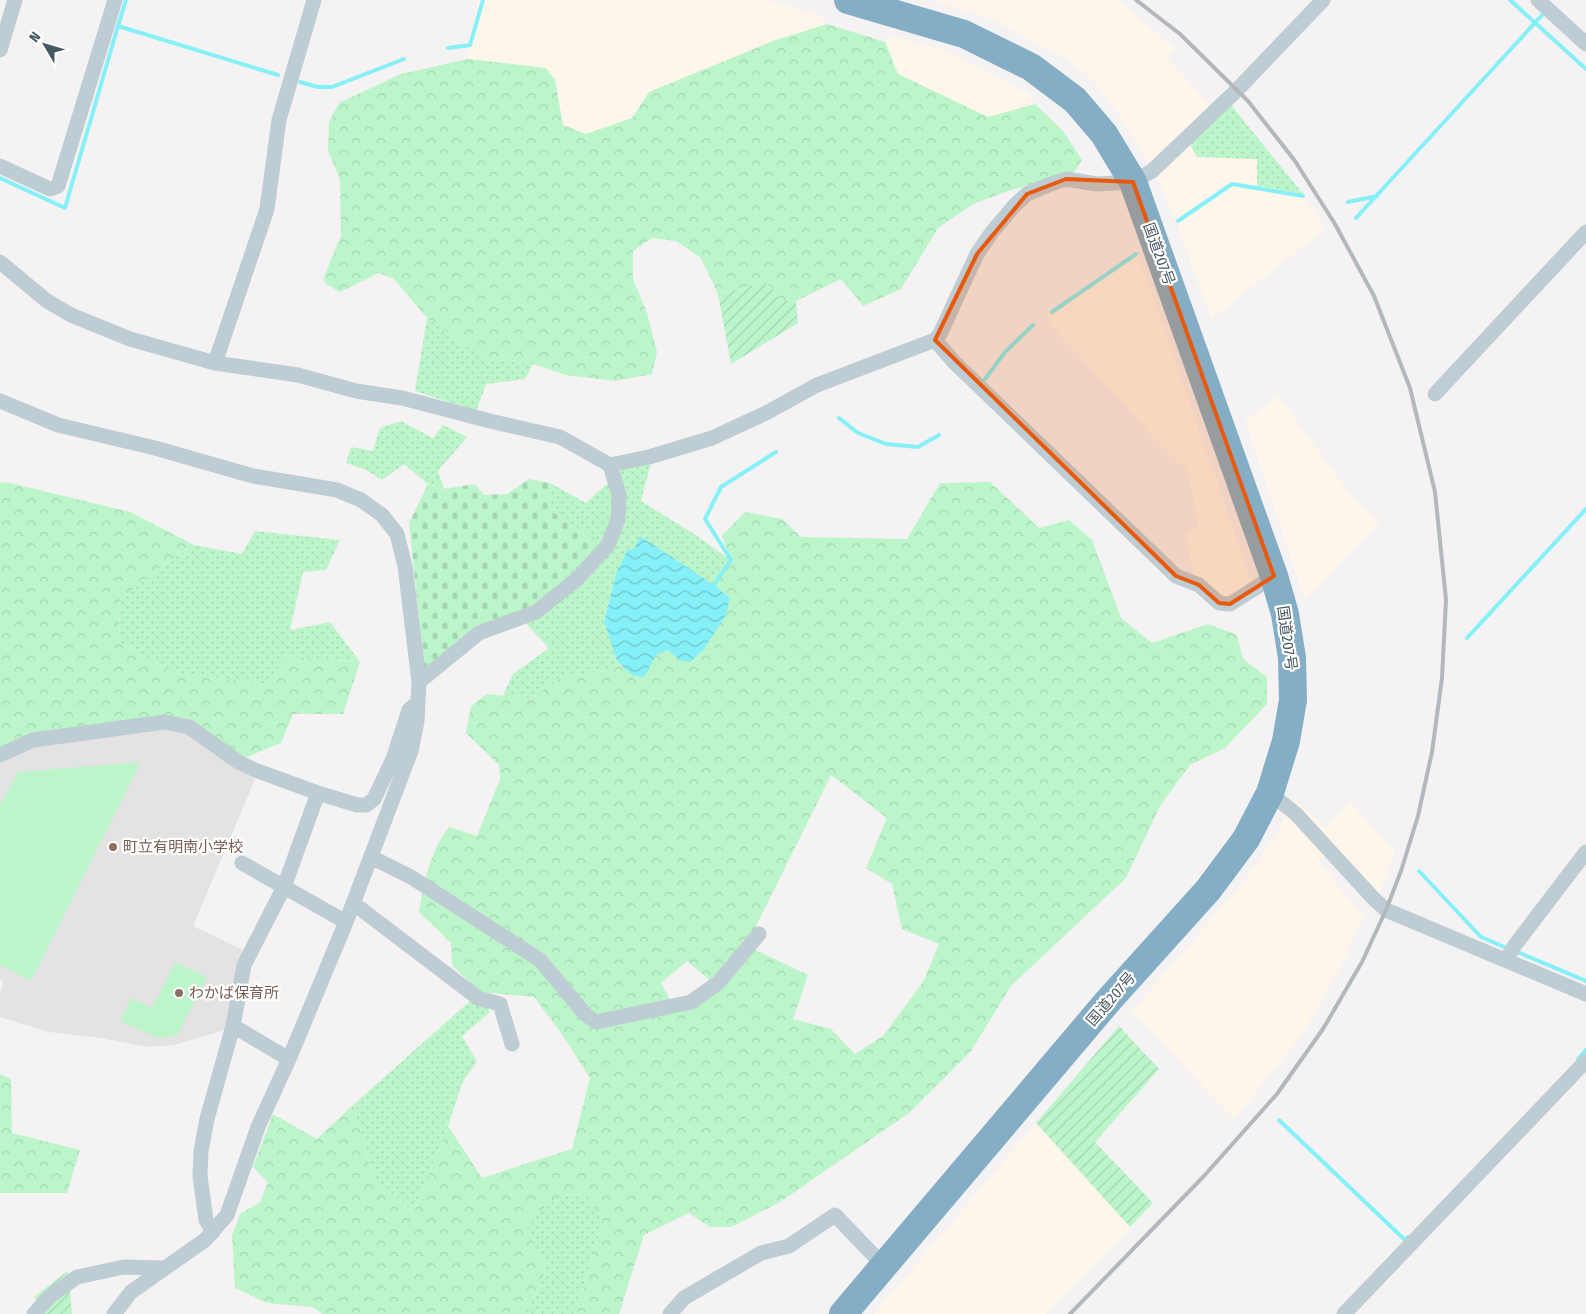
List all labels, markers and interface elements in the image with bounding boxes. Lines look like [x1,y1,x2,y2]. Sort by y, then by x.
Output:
north arrow [20,20,70,70]
text: N [26,29,44,46]
street label: 国道207号 [1139,220,1179,288]
street label: 国道207号 [1274,604,1300,672]
place label: 町立有明南小学校 [123,838,243,856]
marker: 町立有明南小学校 [107,841,119,853]
street label: 国道207号 [1083,968,1139,1030]
place label: わかば保育所 [189,984,279,1002]
marker: わかば保育所 [173,987,185,999]

